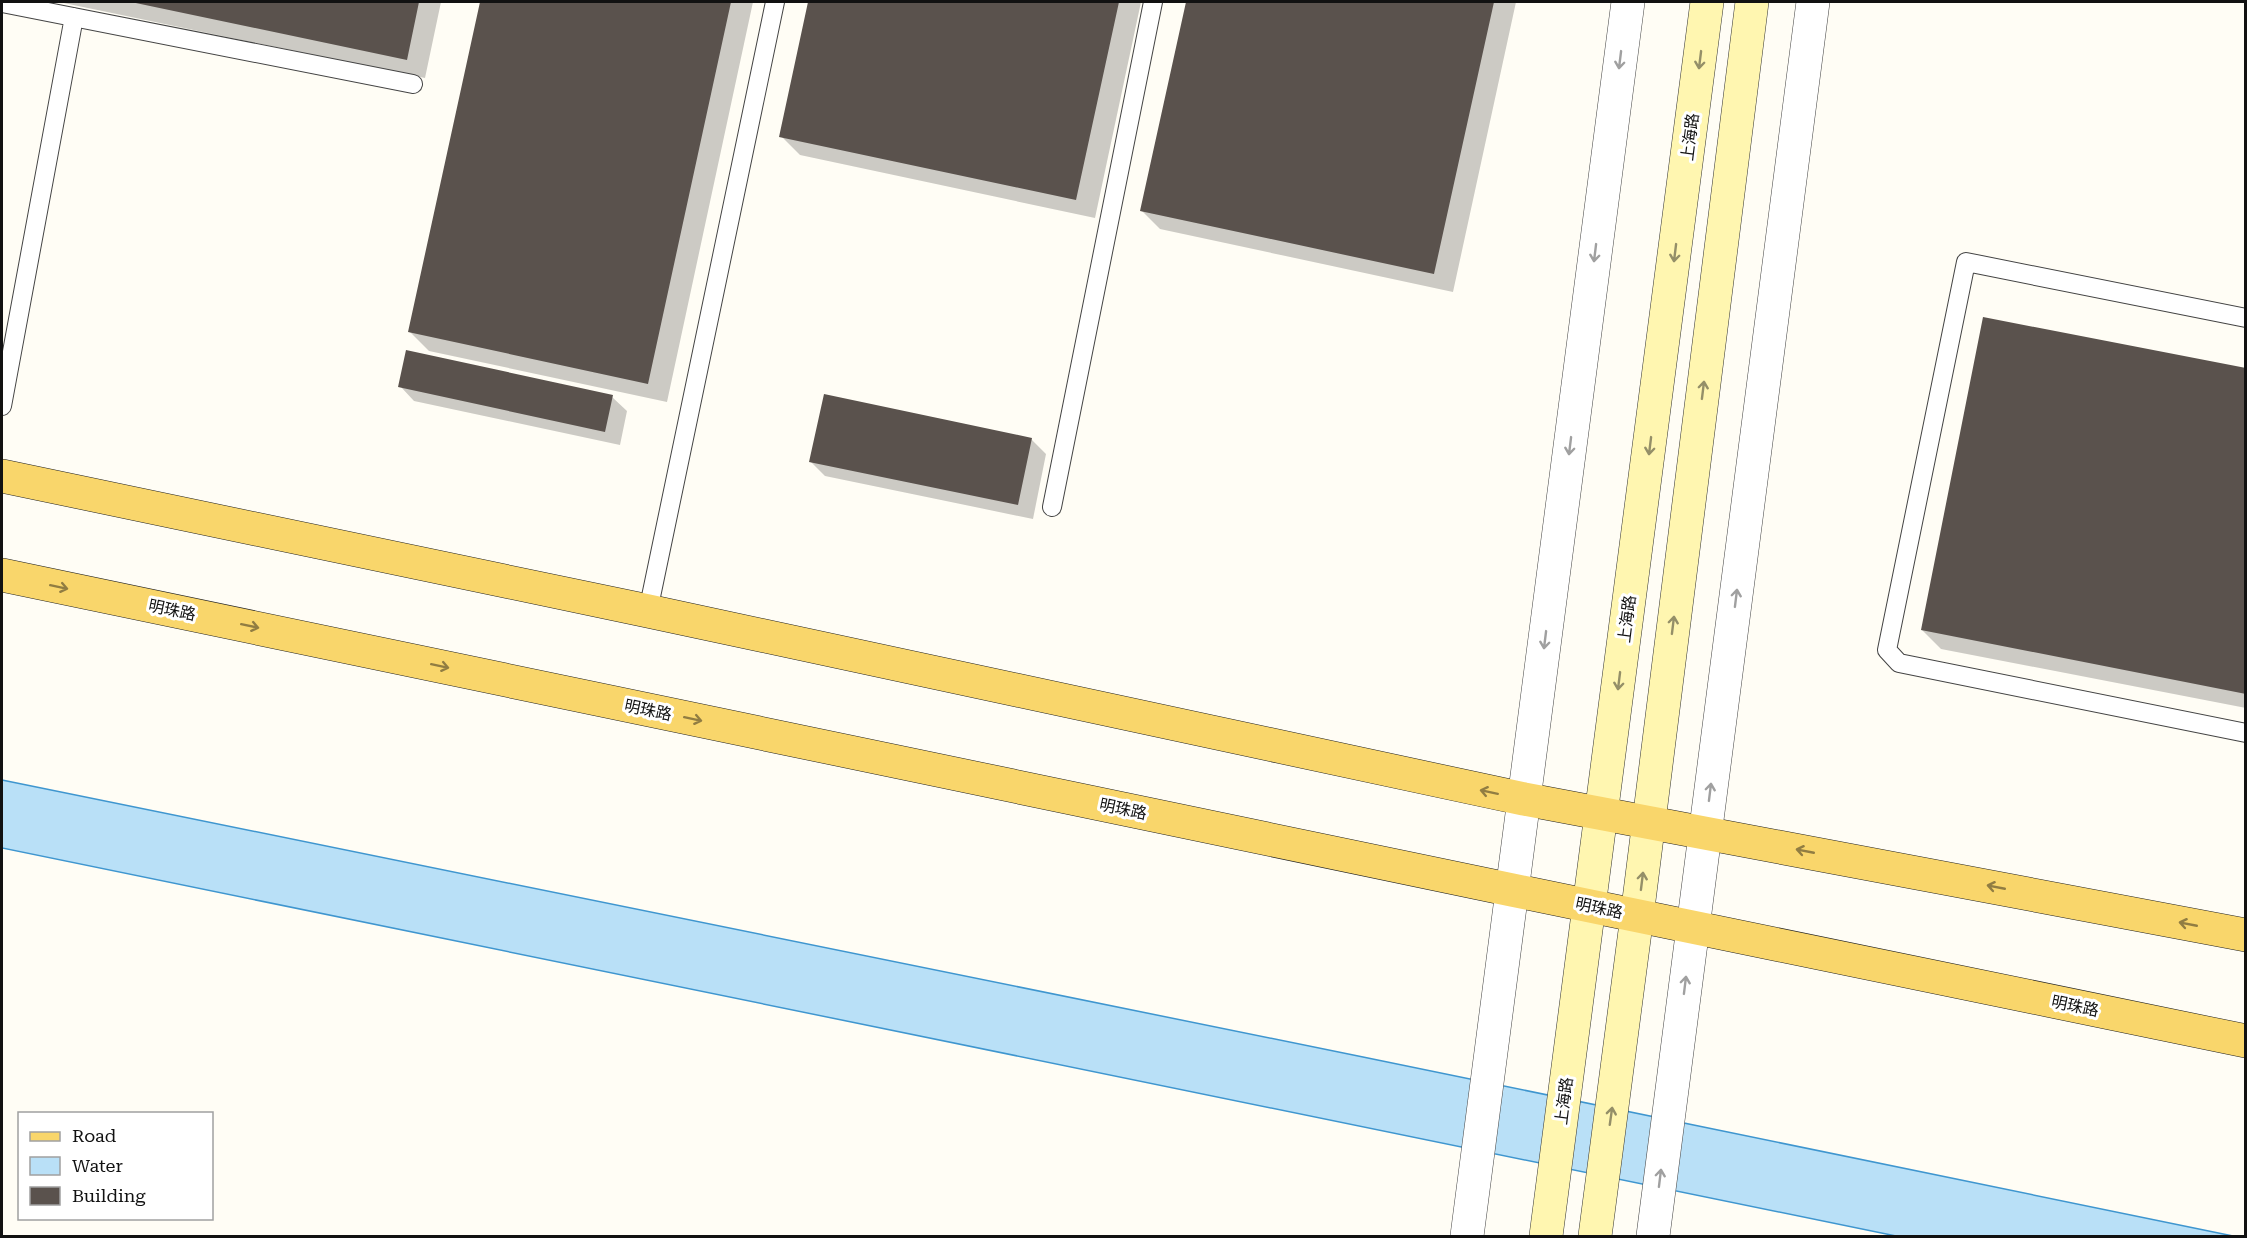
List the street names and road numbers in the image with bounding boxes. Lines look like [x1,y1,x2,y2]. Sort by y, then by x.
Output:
street label: 上海路 [1678,112,1702,162]
street label: 上海路 [1615,594,1639,644]
street label: 明珠路 [147,596,197,624]
street label: 明珠路 [623,696,673,724]
street label: 明珠路 [1098,795,1148,823]
street label: 明珠路 [1574,894,1624,922]
street label: 明珠路 [2050,992,2100,1020]
street label: 上海路 [1552,1076,1576,1126]

